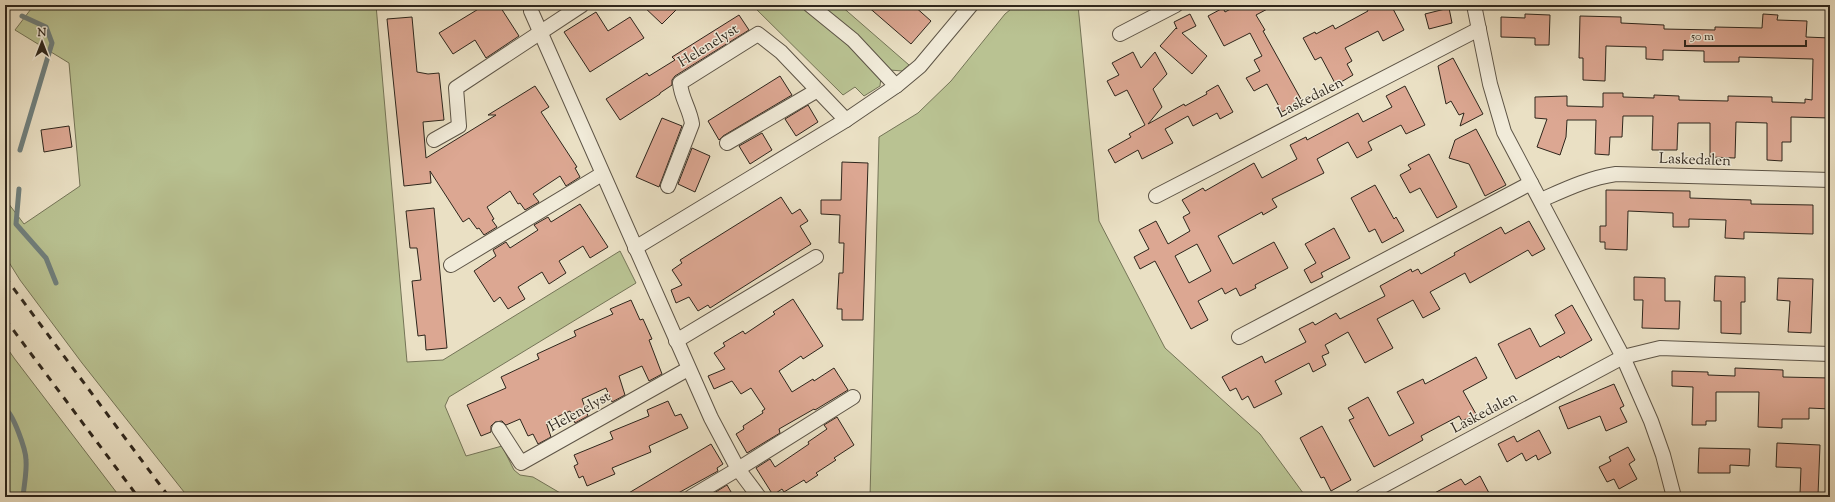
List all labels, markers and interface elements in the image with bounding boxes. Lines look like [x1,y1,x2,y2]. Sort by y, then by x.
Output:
street label: Helenelyst [674,19,743,73]
north arrow [22,22,62,62]
scale bar [1685,22,1806,48]
text: N [37,25,47,41]
text: 50 m [1690,28,1714,46]
street label: Laskedalen [1274,73,1348,124]
street label: Laskedalen [1659,149,1731,172]
street label: Helenelyst [545,387,615,438]
street label: Laskedalen [1448,387,1522,440]

